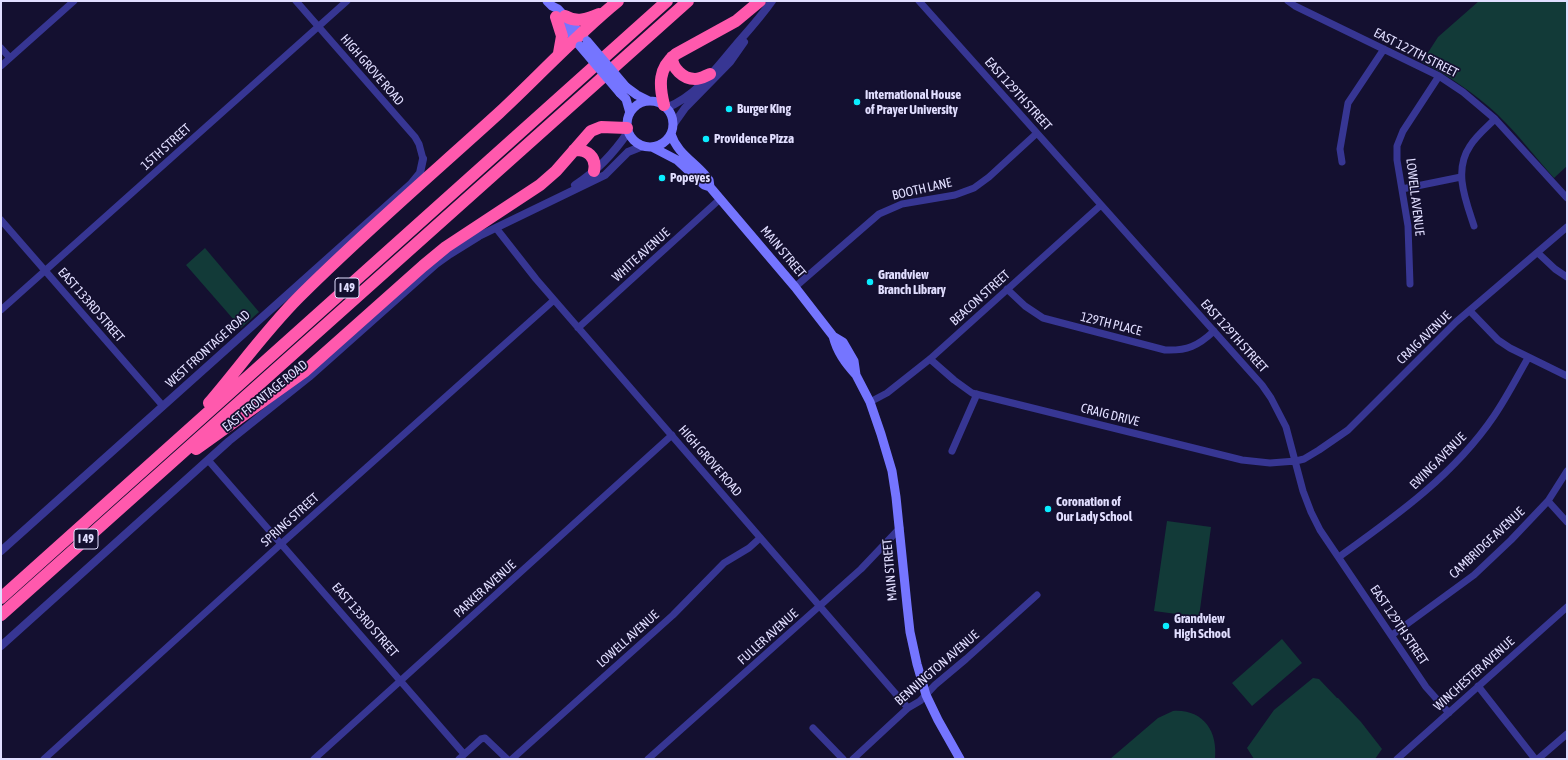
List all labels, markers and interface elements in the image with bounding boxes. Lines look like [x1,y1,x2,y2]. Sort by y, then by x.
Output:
street label: EAST 127TH STREET [1371,25,1461,81]
street label: HIGH GROVE ROAD [337,31,407,109]
street label: EAST 129TH STREET [981,54,1055,134]
place label: International House of Prayer University [865,87,961,118]
marker: International House of Prayer University [852,97,862,107]
place label: Burger King [737,101,791,117]
marker: Burger King [724,104,734,114]
street label: 15TH STREET [138,121,194,173]
place label: Providence Pizza [714,131,794,147]
marker: Providence Pizza [701,134,711,144]
street label: LOWELL AVENUE [1403,157,1427,237]
place label: Popeyes [670,170,710,186]
marker: Popeyes [657,173,667,183]
street label: BOOTH LANE [891,175,953,203]
street label: MAIN STREET [757,223,809,281]
street label: WHITE AVENUE [609,225,673,285]
street label: EAST 133RD STREET [55,265,127,345]
place label: Grandview Branch Library [878,267,946,298]
street label: BEACON STREET [947,267,1013,329]
marker: Grandview Branch Library [865,277,875,287]
road number: I 49 [335,278,359,298]
street label: EAST 129TH STREET [1197,296,1271,376]
street label: WEST FRONTAGE ROAD [163,307,253,391]
street label: CRAIG AVENUE [1394,308,1454,368]
street label: 129TH PLACE [1079,309,1143,339]
street label: EAST FRONTAGE ROAD [219,357,311,435]
street label: CRAIG DRIVE [1079,400,1141,430]
street label: HIGH GROVE ROAD [675,422,745,500]
street label: EWING AVENUE [1406,429,1470,493]
street label: SPRING STREET [258,490,322,550]
place label: Coronation of Our Lady School [1056,494,1132,525]
marker: Coronation of Our Lady School [1043,504,1053,514]
street label: CAMBRIDGE AVENUE [1446,504,1528,582]
road number: I 49 [74,529,98,549]
street label: MAIN STREET [880,538,900,602]
street label: PARKER AVENUE [451,557,519,621]
street label: EAST 133RD STREET [329,580,401,660]
street label: EAST 129TH STREET [1367,582,1431,668]
street label: FULLER AVENUE [735,606,801,668]
street label: LOWELL AVENUE [594,607,662,671]
place label: Grandview High School [1174,611,1230,642]
marker: Grandview High School [1161,621,1171,631]
street label: BENNINGTON AVENUE [892,627,982,709]
street label: WINCHESTER AVENUE [1430,634,1518,714]

